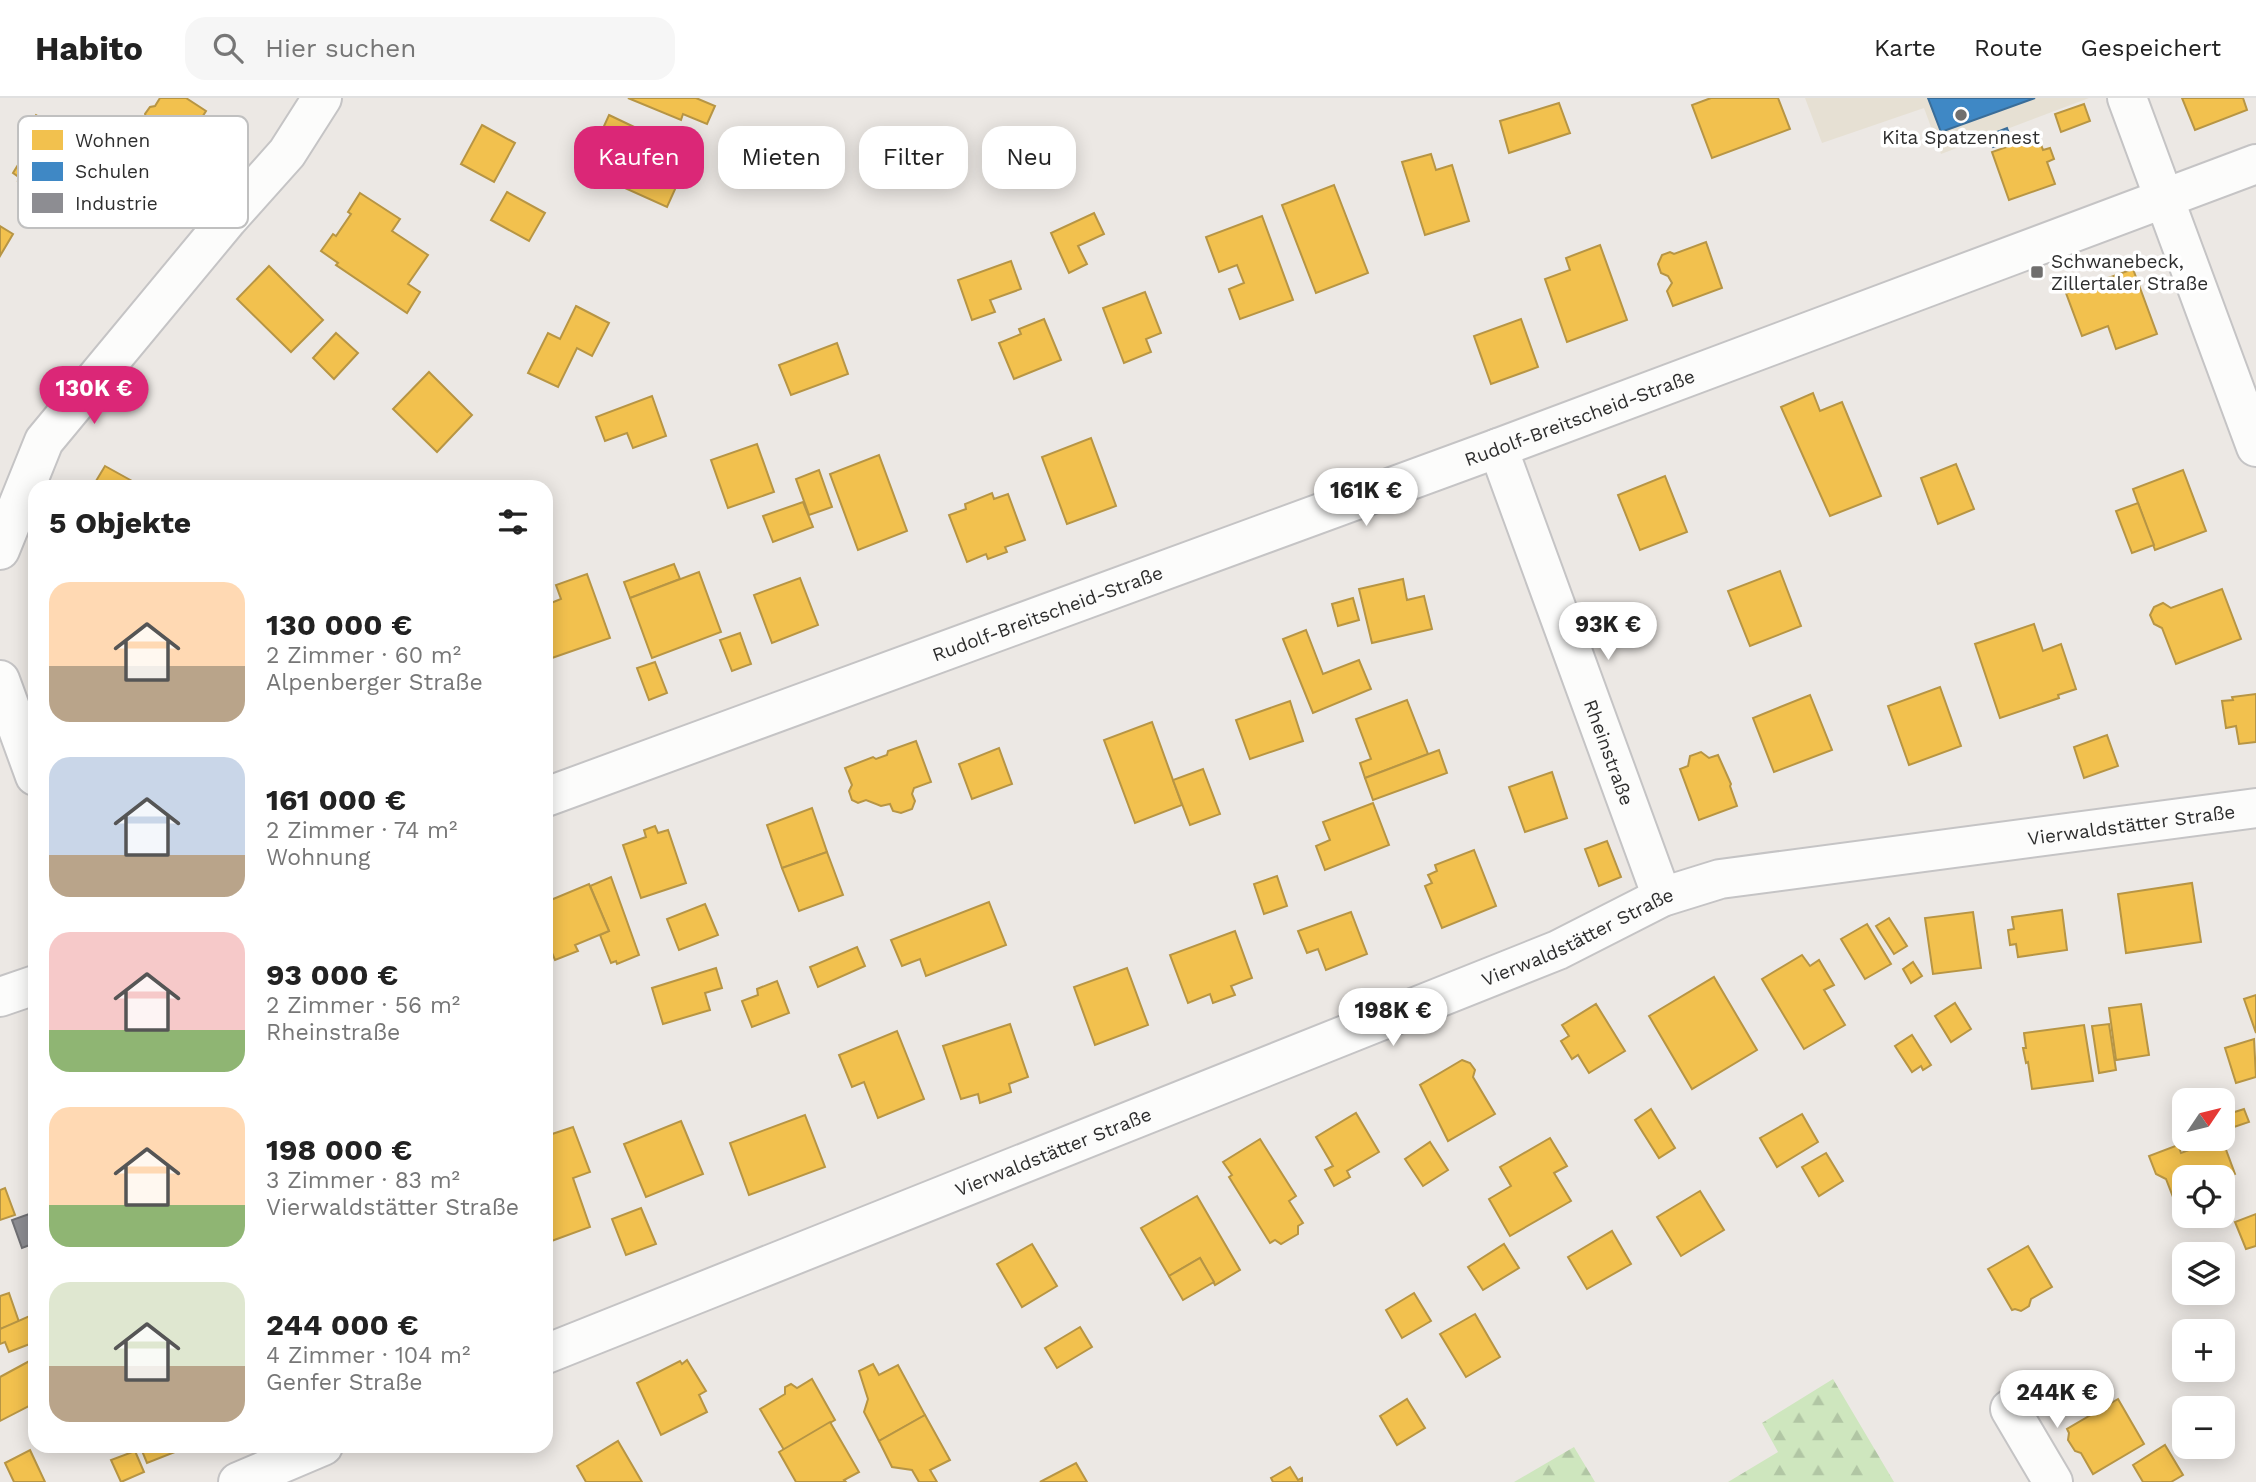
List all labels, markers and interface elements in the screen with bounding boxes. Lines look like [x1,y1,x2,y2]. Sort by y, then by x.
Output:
search box [185,17,675,80]
text: Habito [35,29,143,68]
icon: search [209,29,247,67]
text: Hier suchen [265,33,416,63]
text: Karte [1874,34,1936,62]
text: Route [1974,34,2043,62]
text: Gespeichert [2081,34,2221,62]
marker: Kita Spatzennest [1953,107,1969,123]
legend [18,116,248,228]
chip: Kaufen [574,126,704,189]
chip: Mieten [718,126,845,189]
chip: Filter [859,126,968,189]
chip: Neu [982,126,1076,189]
place label: Kita Spatzennest [1882,126,2040,149]
text: Wohnen [75,129,150,152]
text: Schulen [75,160,150,183]
text: Industrie [75,192,158,215]
place label: Schwanebeck, Zillertaler Straße [2051,250,2208,295]
marker: Schwanebeck, Zillertaler Straße [2029,264,2045,280]
street label: Rudolf-Breitscheid-Straße [1461,364,1698,471]
pin: 130K € [37,366,151,426]
text: 130K € [56,375,132,402]
pin: 161K € [1309,468,1423,528]
text: 161K € [1330,477,1402,504]
icon: filters [494,503,532,541]
text: 5 Objekte [49,505,191,540]
street label: Rudolf-Breitscheid-Straße [929,561,1166,666]
pin: 93K € [1559,602,1657,662]
text: 130 000 € [266,607,412,642]
icon: home [105,610,189,694]
text: 93K € [1575,611,1641,638]
text: 2 Zimmer · 60 m² [266,642,461,669]
text: Alpenberger Straße [266,669,483,696]
street label: Rheinstraße [1579,696,1639,809]
text: 161 000 € [266,782,406,817]
icon: home [105,785,189,869]
street label: Vierwaldstätter Straße [2026,800,2237,850]
text: 2 Zimmer · 74 m² [266,817,457,844]
text: Wohnung [266,844,370,871]
street label: Vierwaldstätter Straße [1478,883,1676,991]
text: 93 000 € [266,957,398,992]
icon: home [105,960,189,1044]
pin: 198K € [1336,988,1450,1048]
text: 2 Zimmer · 56 m² [266,992,460,1019]
text: 198K € [1354,997,1432,1024]
text: Rheinstraße [266,1019,400,1046]
north arrow [2172,1088,2235,1152]
map controls [2172,1088,2235,1459]
street label: Vierwaldstätter Straße [952,1103,1155,1202]
text: 198 000 € [266,1132,412,1167]
icon: home [105,1135,189,1219]
button: locate [2172,1165,2235,1228]
text: 3 Zimmer · 83 m² [266,1167,460,1194]
text: Vierwaldstätter Straße [266,1194,519,1221]
button: layers [2172,1242,2235,1305]
text: 244 000 € [266,1307,418,1342]
icon: home [105,1310,189,1394]
button: + [2172,1319,2235,1382]
text: 4 Zimmer · 104 m² [266,1342,470,1369]
text: Genfer Straße [266,1369,423,1396]
pin: 244K € [2000,1370,2114,1430]
text: 244K € [2016,1379,2098,1406]
button: − [2172,1396,2235,1459]

